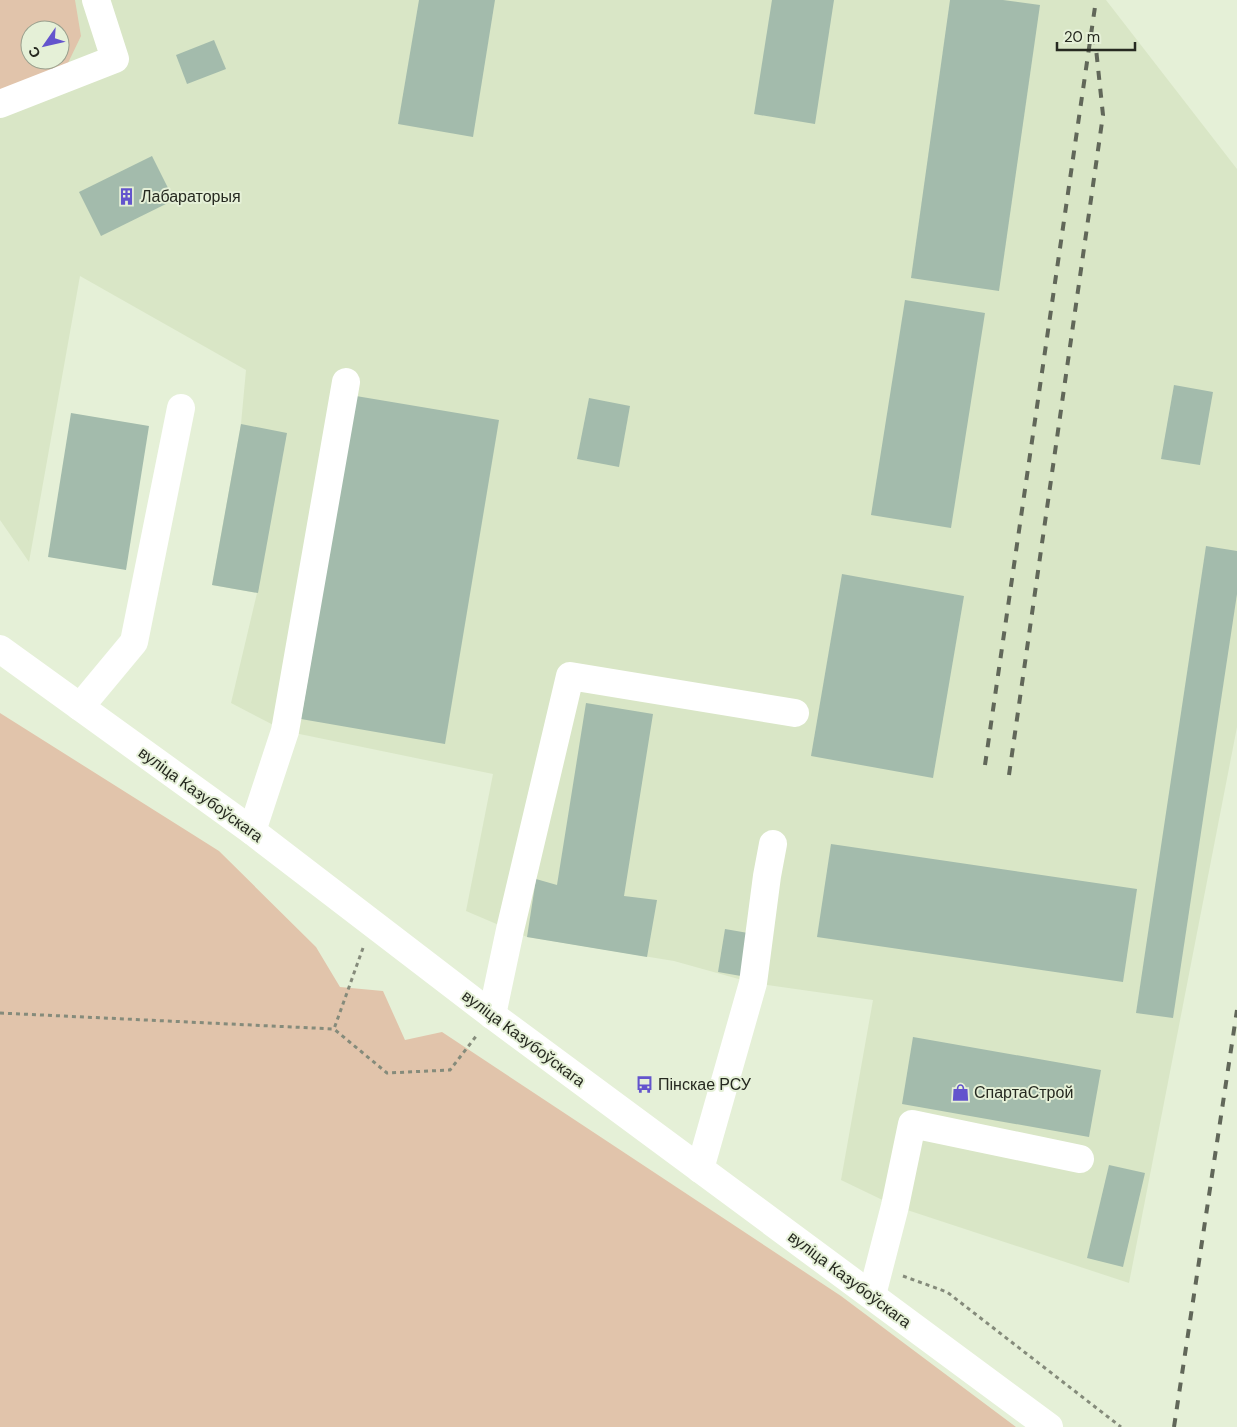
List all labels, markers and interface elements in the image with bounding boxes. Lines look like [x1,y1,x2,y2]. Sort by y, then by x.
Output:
north arrow [20,20,70,70]
scale bar [1057,20,1134,52]
text: 20 m [1064,27,1100,47]
text: С [24,43,45,61]
building icon: Лабараторыя [117,186,137,206]
place label: Лабараторыя [141,186,241,207]
street label: вуліца Казубоўскага [134,742,267,847]
street label: вуліца Казубоўскага [458,985,590,1092]
bus stop icon: Пінскае РСУ [634,1074,654,1094]
place label: Пінскае РСУ [658,1074,752,1095]
shop icon: СпартаСтрой [950,1082,970,1102]
place label: СпартаСтрой [974,1082,1073,1103]
street label: вуліца Казубоўскага [784,1226,916,1333]

